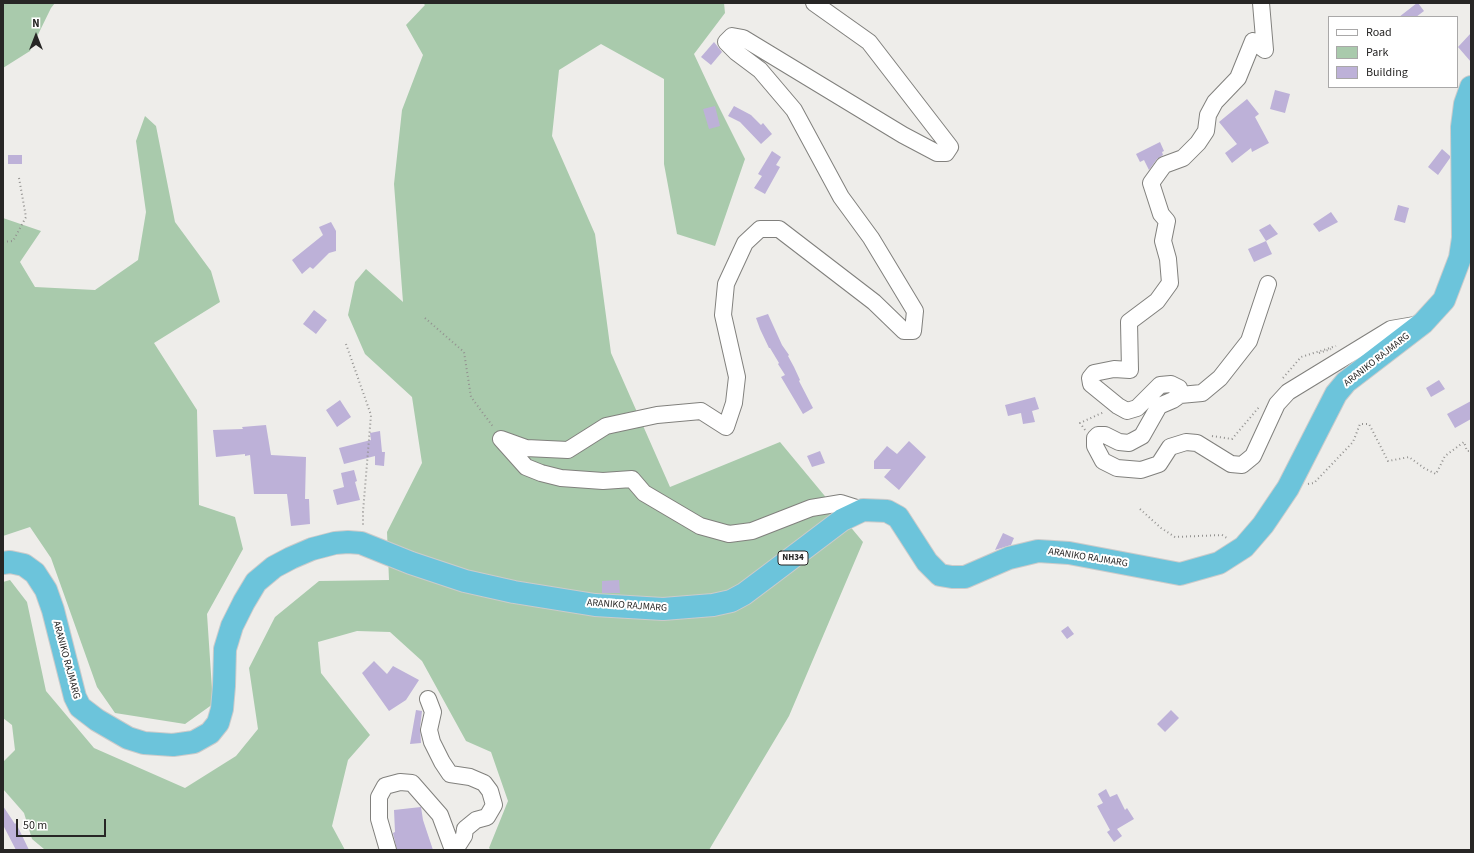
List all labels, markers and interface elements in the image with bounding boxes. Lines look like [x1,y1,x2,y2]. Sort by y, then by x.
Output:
north arrow [16,16,56,56]
text: N [32,16,40,31]
legend [1328,16,1458,88]
text: Road [1366,24,1392,41]
text: Park [1366,44,1388,61]
text: Building [1366,64,1408,81]
street label: ARANIKO RAJMARG [1342,331,1412,389]
street label: ARANIKO RAJMARG [1047,546,1129,570]
road number: NH34 [778,551,808,565]
street label: ARANIKO RAJMARG [587,597,667,615]
street label: ARANIKO RAJMARG [50,620,82,700]
scale bar [18,811,108,837]
text: 50 m [23,817,47,834]

